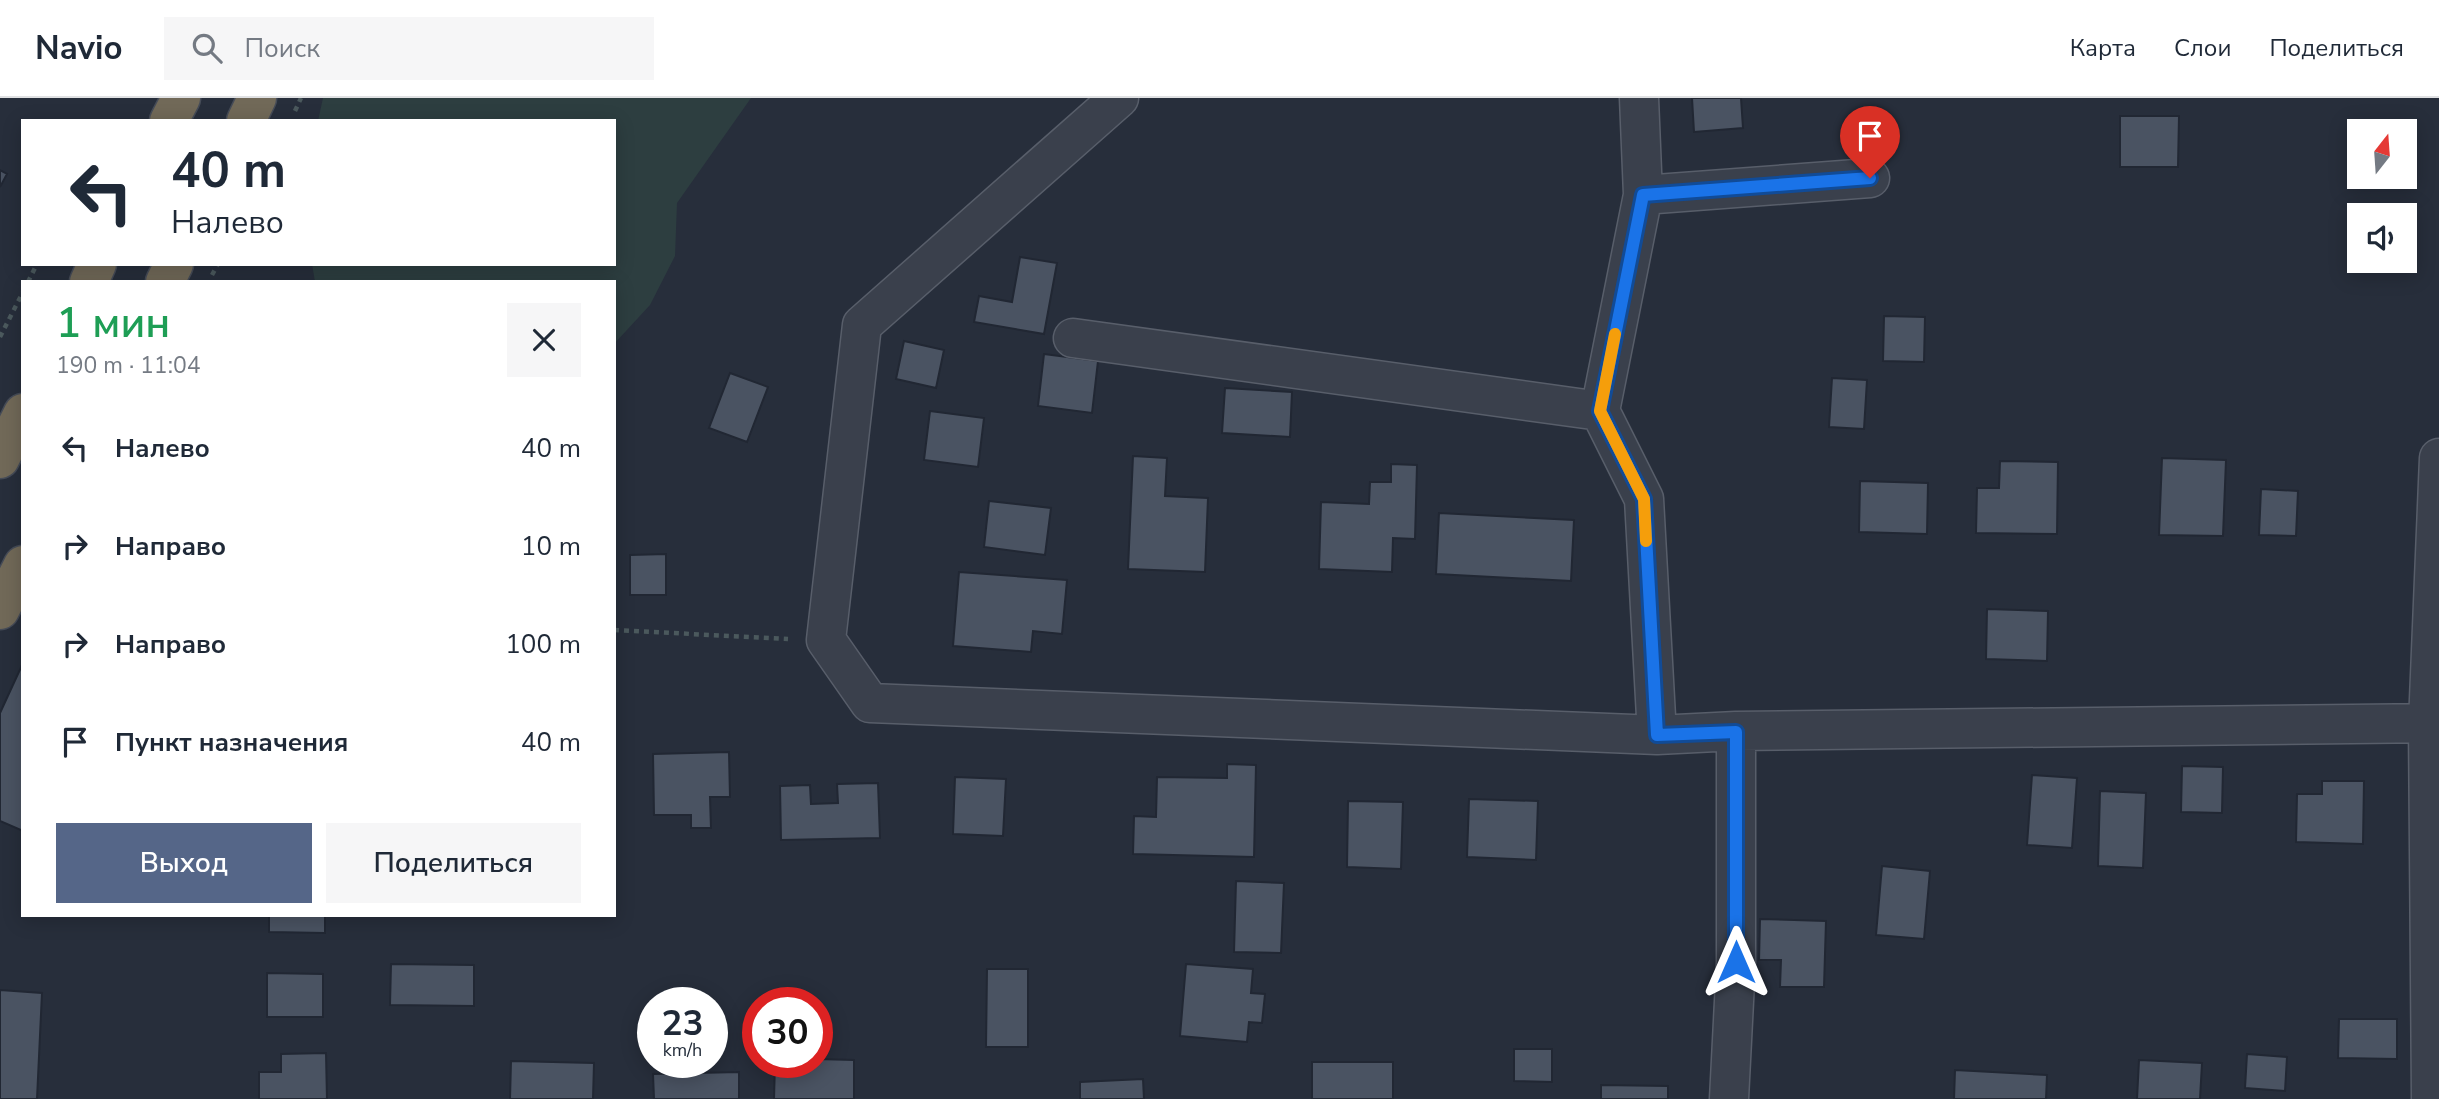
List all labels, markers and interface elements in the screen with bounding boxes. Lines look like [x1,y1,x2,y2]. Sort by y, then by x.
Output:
search box [164,17,654,80]
text: Navio [35,26,122,71]
icon: search [188,29,226,67]
text: Поиск [244,31,320,66]
text: Карта [2070,32,2136,64]
text: Слои [2174,32,2231,64]
text: Поделиться [2269,32,2404,64]
pin [1840,106,1900,178]
icon: arrive [1851,117,1889,155]
north arrow [2347,119,2417,189]
map controls [2347,119,2417,273]
text: 40 m [171,137,286,204]
icon: left [56,147,147,238]
text: Налево [171,201,284,244]
button: sound [2347,203,2417,273]
text: 1 мин [56,295,170,352]
button: close [507,303,581,377]
text: 190 m · 11:04 [56,350,201,381]
icon: left [56,429,94,467]
text: Налево [115,431,210,466]
text: 40 m [521,431,581,466]
icon: right [56,527,94,565]
text: Направо [115,529,226,564]
text: 10 m [521,529,581,564]
icon: right [56,625,94,663]
text: Направо [115,627,226,662]
text: 100 m [505,627,581,662]
icon: arrive [56,723,94,761]
text: Пункт назначения [115,725,348,760]
text: 40 m [521,725,581,760]
button: Выход [56,823,312,903]
button: Поделиться [326,823,581,903]
position arrow [1699,925,1773,999]
speed limit sign: 30 [742,987,833,1078]
text: 23 [661,1000,704,1047]
text: km/h [663,1038,702,1062]

